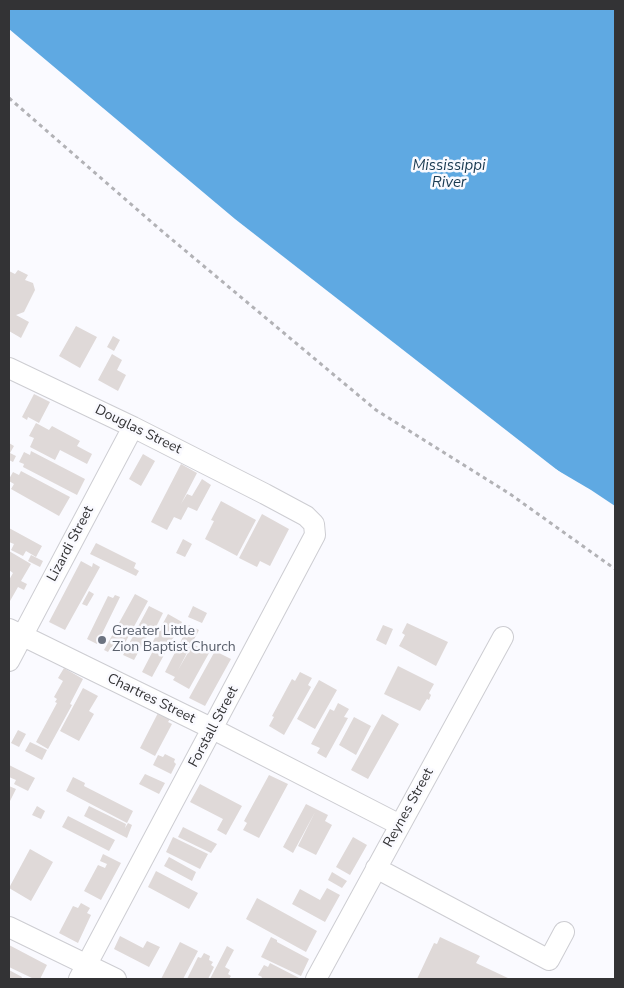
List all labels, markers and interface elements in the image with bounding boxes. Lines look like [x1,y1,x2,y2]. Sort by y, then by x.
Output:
water label: Mississippi River [412,157,486,192]
street label: Douglas Street [92,402,184,458]
street label: Lizardi Street [44,503,98,585]
place label: Greater Little Zion Baptist Church [112,624,236,656]
marker: Greater Little Zion Baptist Church [96,634,108,646]
street label: Chartres Street [104,670,198,728]
street label: Forstall Street [186,684,242,770]
street label: Reynes Street [380,766,438,850]

